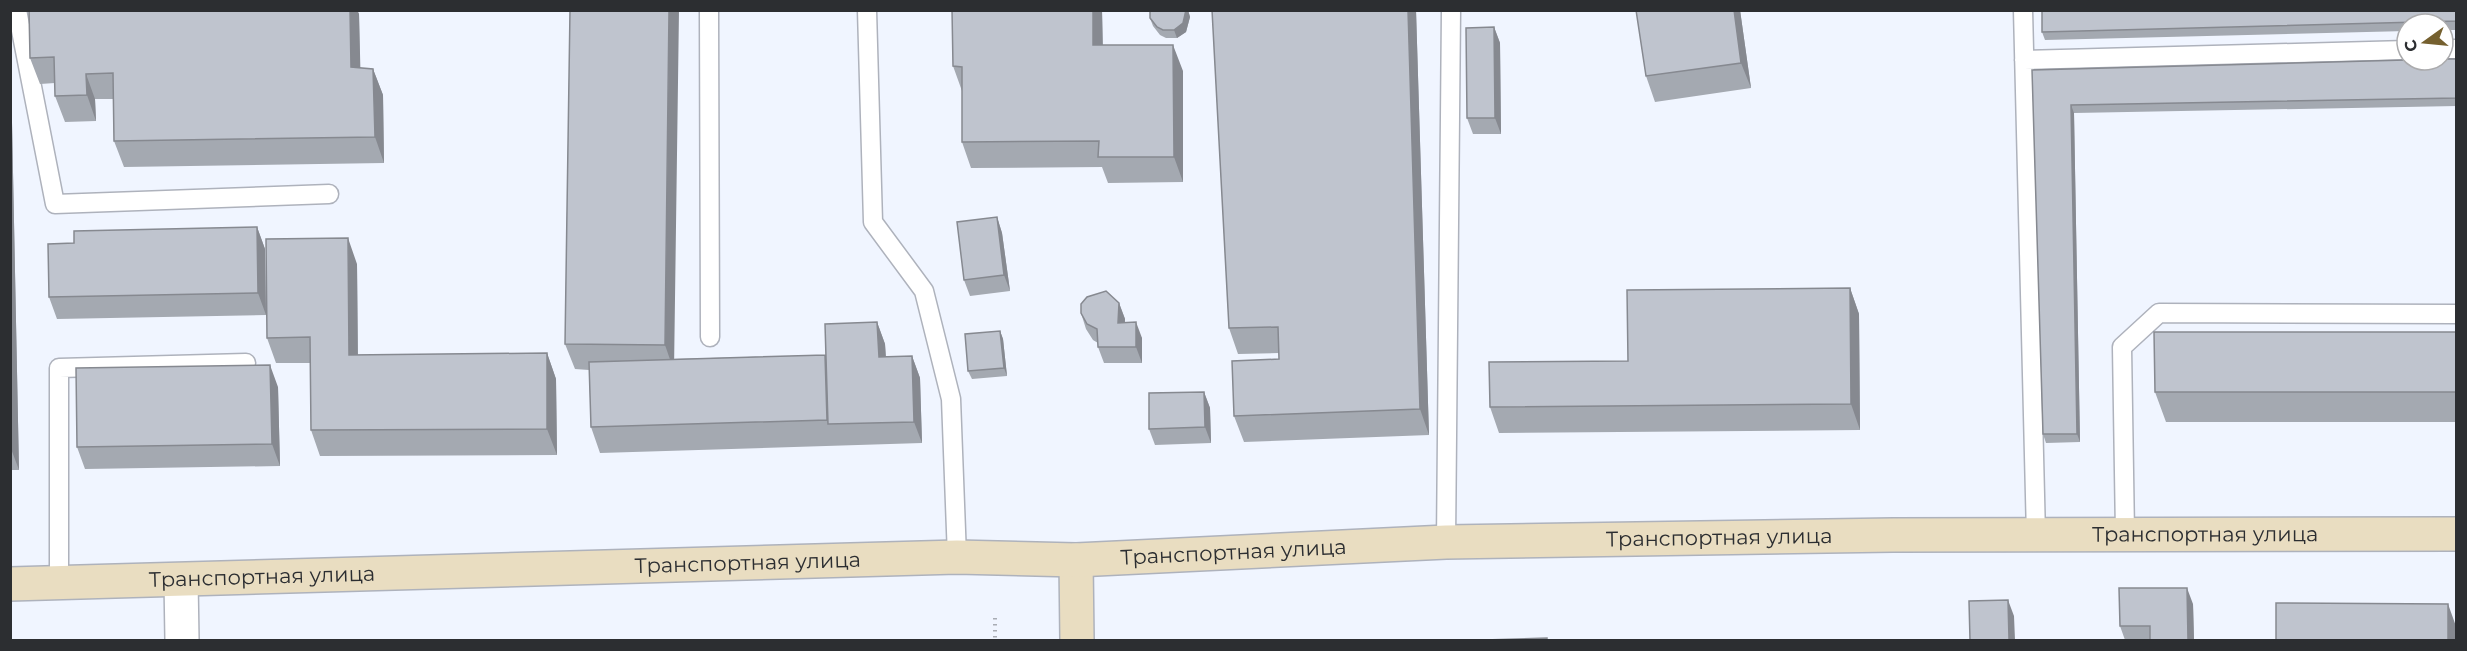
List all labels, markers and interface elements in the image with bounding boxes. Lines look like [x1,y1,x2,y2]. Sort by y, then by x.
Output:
north arrow [2395,12,2455,72]
text: С [2400,37,2422,54]
street label: Транспортная улица [2092,521,2318,547]
street label: Транспортная улица [1606,523,1832,551]
street label: Транспортная улица [1120,534,1347,570]
street label: Транспортная улица [634,547,861,578]
street label: Транспортная улица [148,561,375,592]

